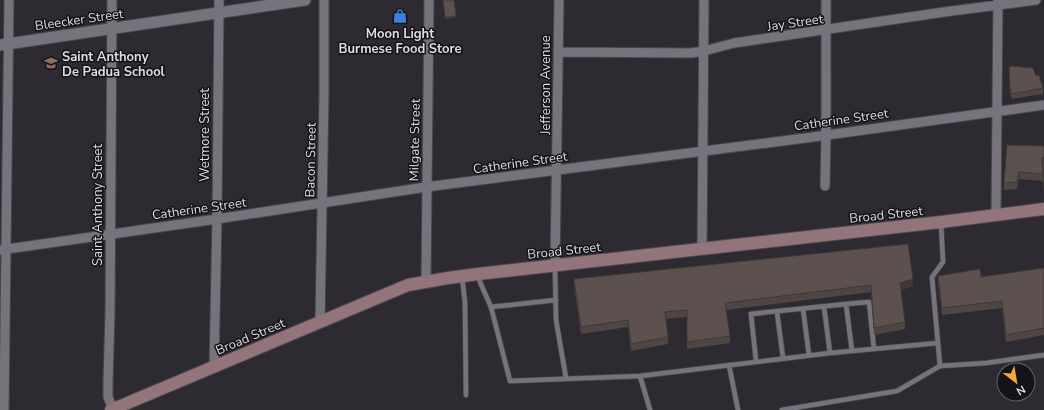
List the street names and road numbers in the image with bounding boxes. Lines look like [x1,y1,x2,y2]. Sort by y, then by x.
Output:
street label: Bleecker Street [34,5,125,35]
street label: Jay Street [765,10,825,36]
street label: Jefferson Avenue [537,35,555,136]
street label: Wetmore Street [196,88,214,182]
street label: Milgate Street [405,98,425,181]
street label: Catherine Street [793,104,890,136]
street label: Bacon Street [301,122,321,198]
street label: Saint Anthony Street [89,144,107,266]
street label: Catherine Street [472,147,569,179]
street label: Catherine Street [151,193,248,225]
street label: Broad Street [848,202,924,228]
street label: Broad Street [526,238,602,264]
street label: Broad Street [213,314,288,360]

